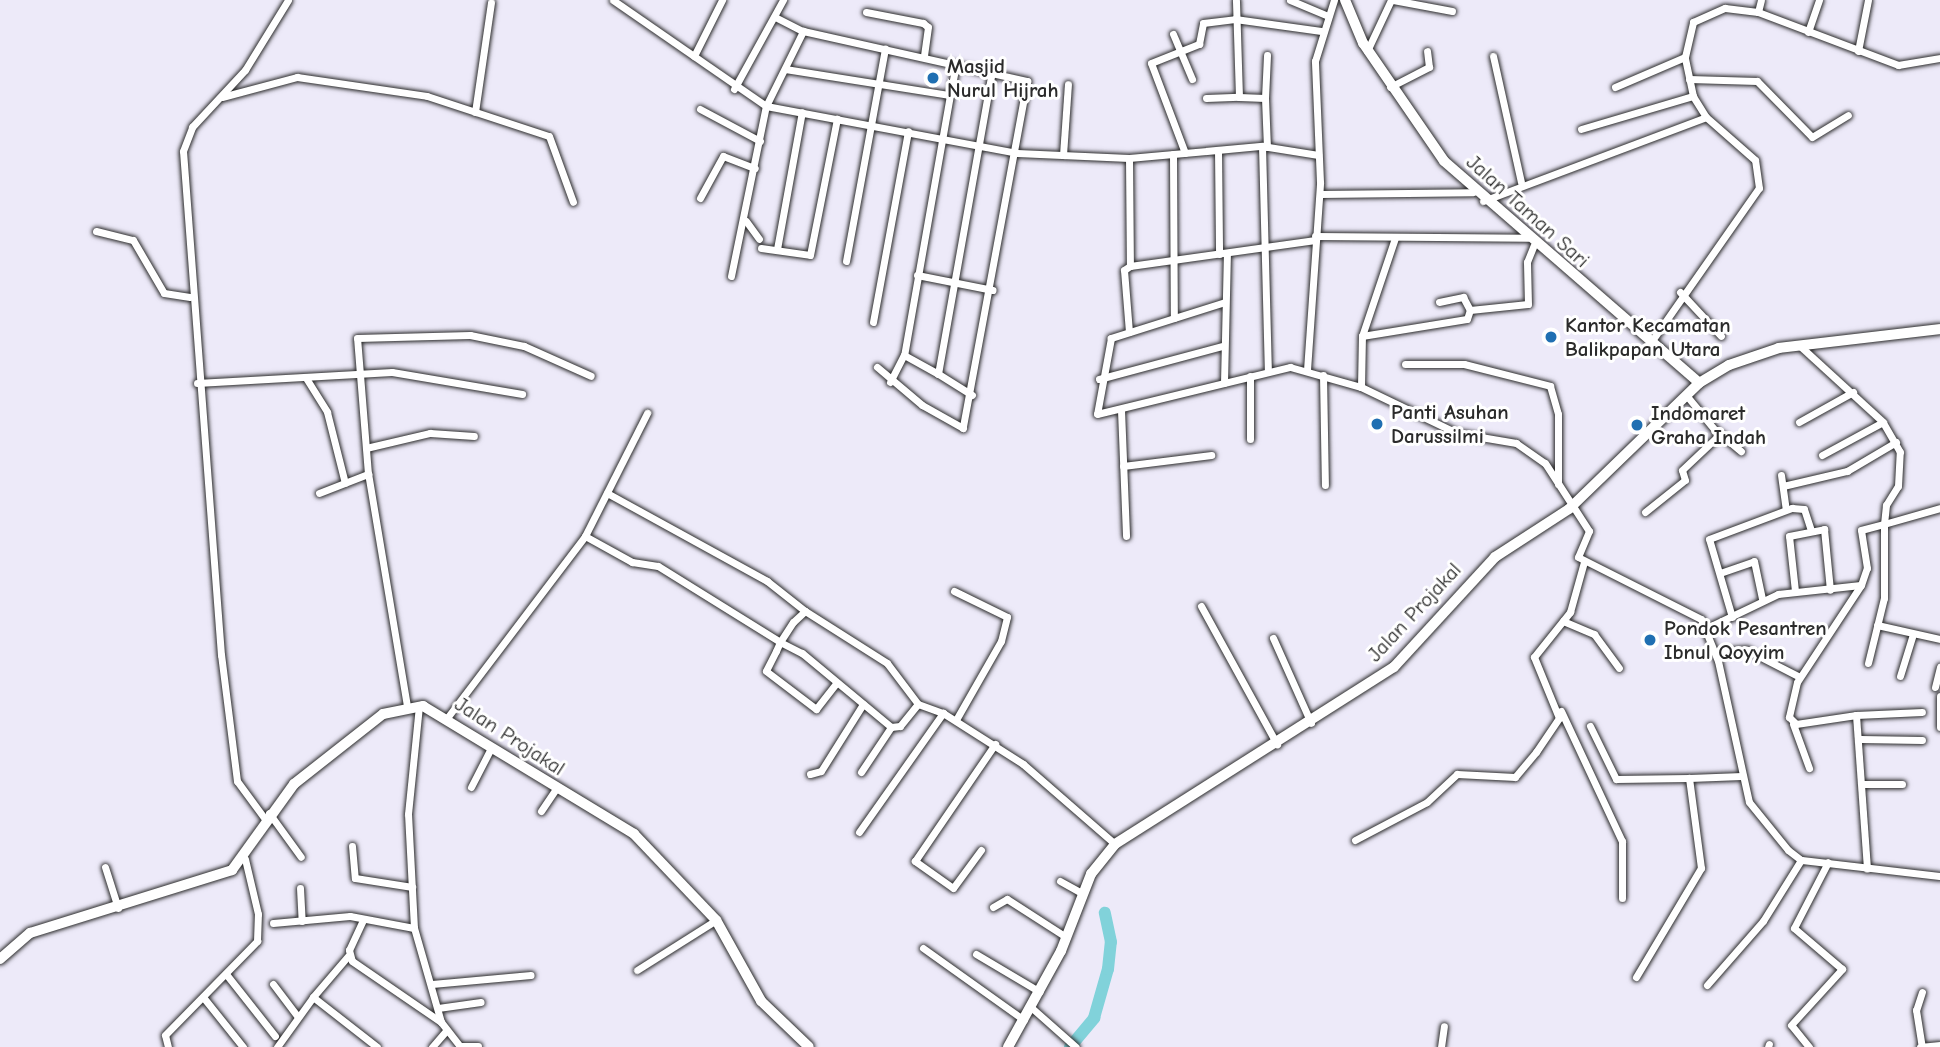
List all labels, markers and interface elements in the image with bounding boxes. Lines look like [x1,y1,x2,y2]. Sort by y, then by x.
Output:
place label: Masjid Nurul Hijrah [947,53,1059,103]
marker: Masjid Nurul Hijrah [925,70,941,86]
street label: Jalan Taman Sari [1461,149,1595,273]
place label: Kantor Kecamatan Balikpapan Utara [1565,312,1731,362]
marker: Kantor Kecamatan Balikpapan Utara [1543,329,1559,345]
place label: Panti Asuhan Darussilmi [1391,399,1509,449]
place label: Indomaret Graha Indah [1651,400,1766,450]
marker: Panti Asuhan Darussilmi [1369,416,1385,432]
marker: Indomaret Graha Indah [1629,417,1645,433]
street label: Jalan Projakal [1362,557,1466,667]
place label: Pondok Pesantren Ibnul Qoyyim [1664,615,1827,665]
marker: Pondok Pesantren Ibnul Qoyyim [1642,632,1658,648]
street label: Jalan Projakal [450,691,570,781]

